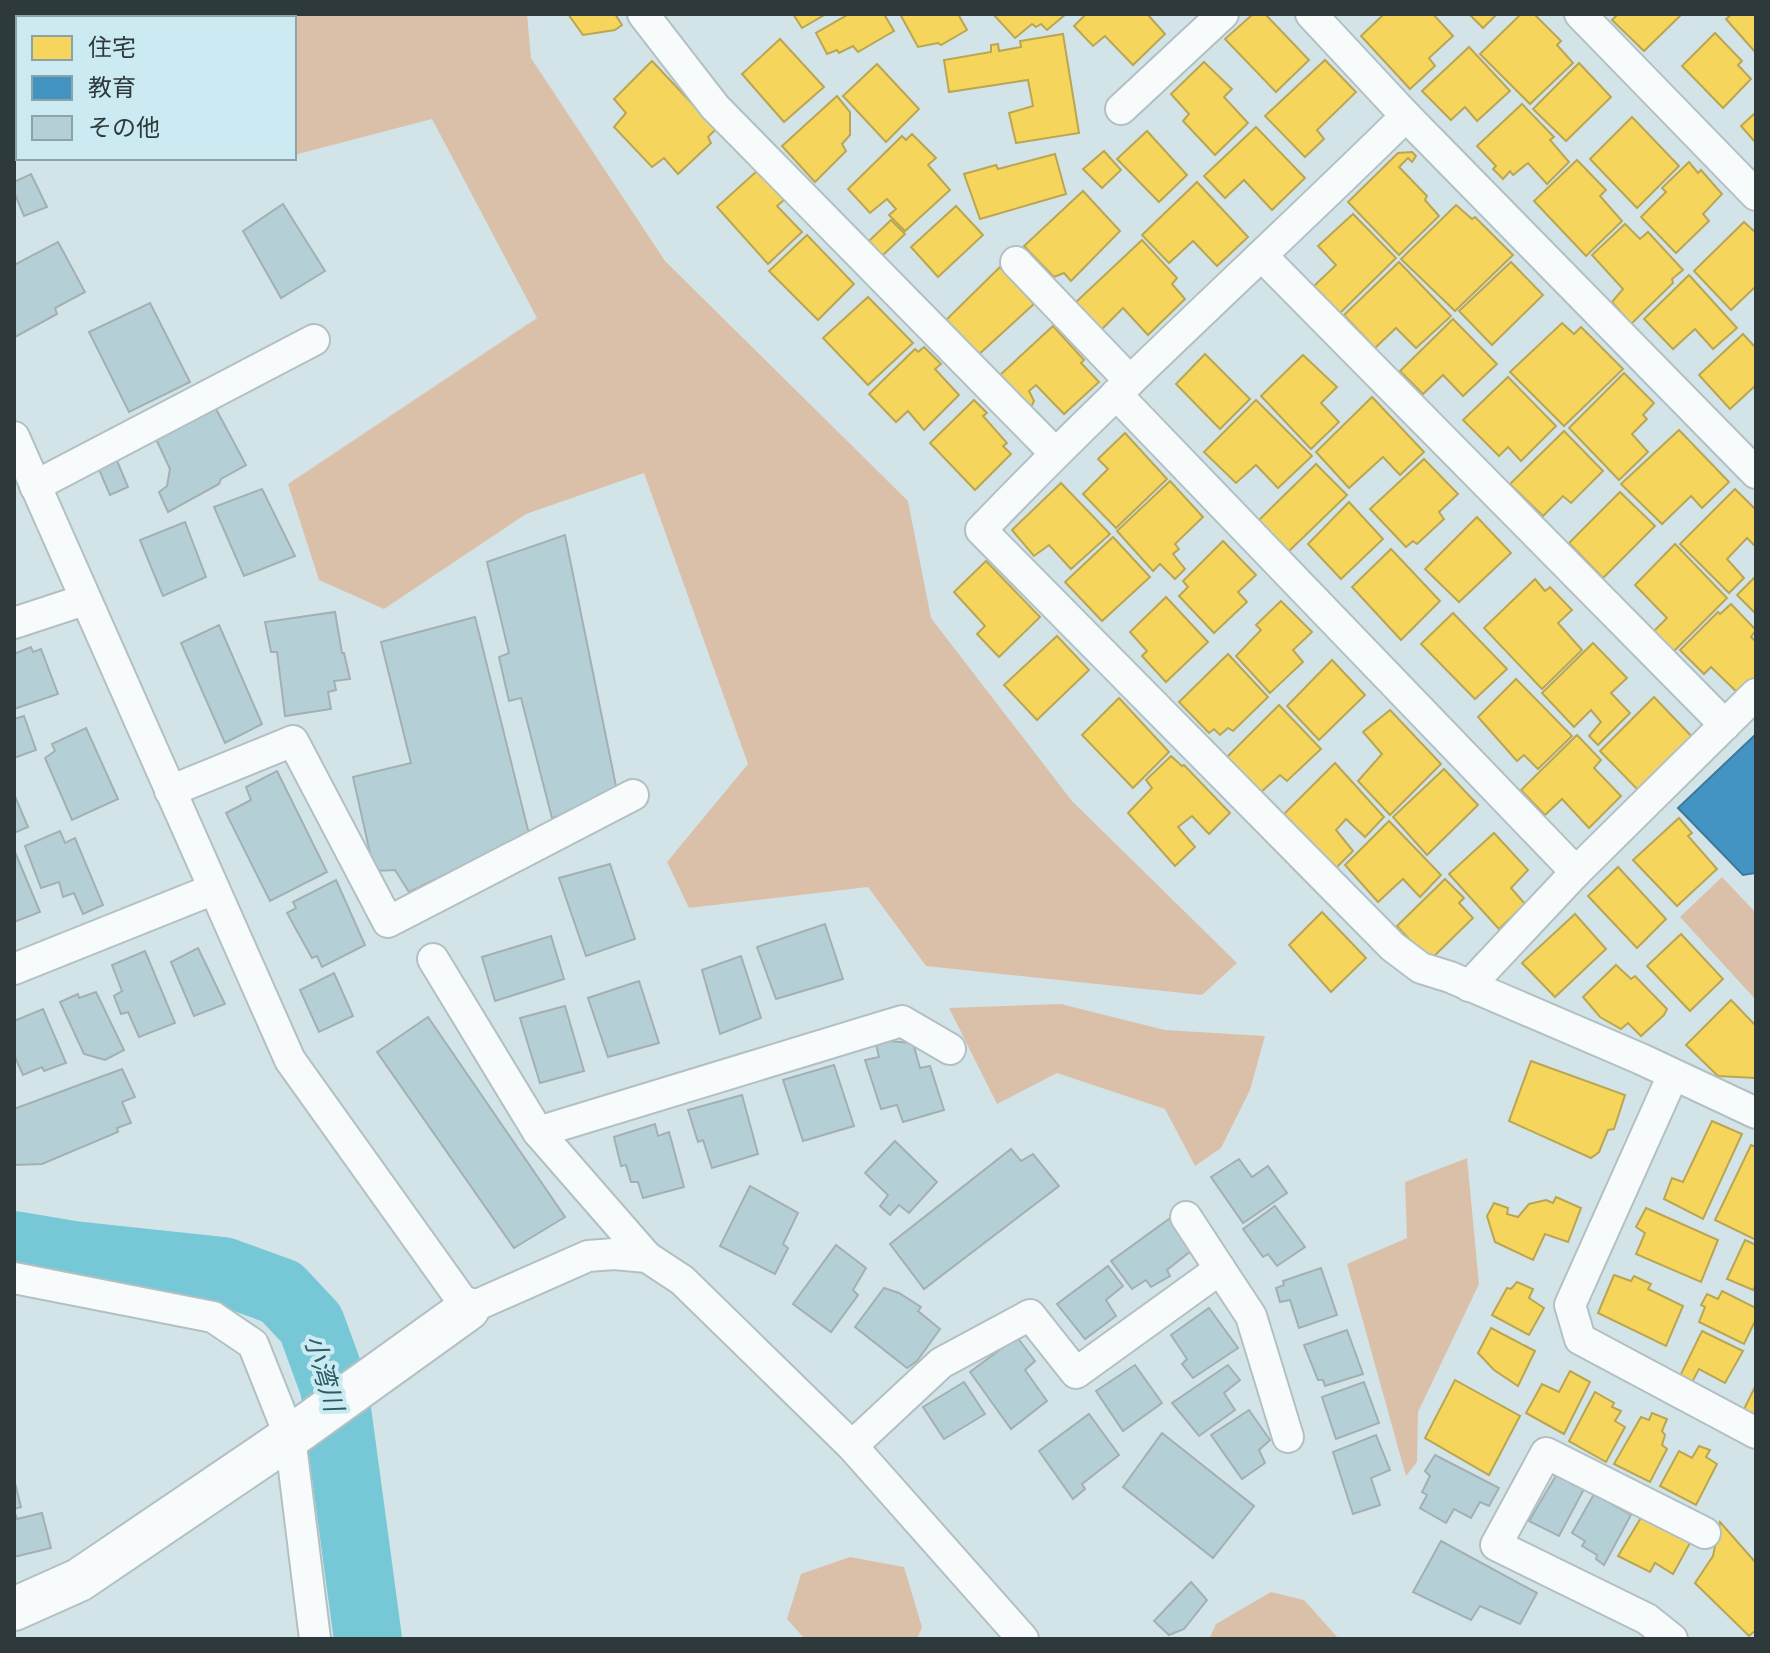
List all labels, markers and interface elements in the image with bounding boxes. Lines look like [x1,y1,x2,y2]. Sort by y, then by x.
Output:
legend [16,16,296,160]
text: 住宅 [88,31,136,64]
text: 教育 [88,71,136,104]
text: その他 [88,111,160,144]
water label: 小湾川 [296,1331,353,1418]

